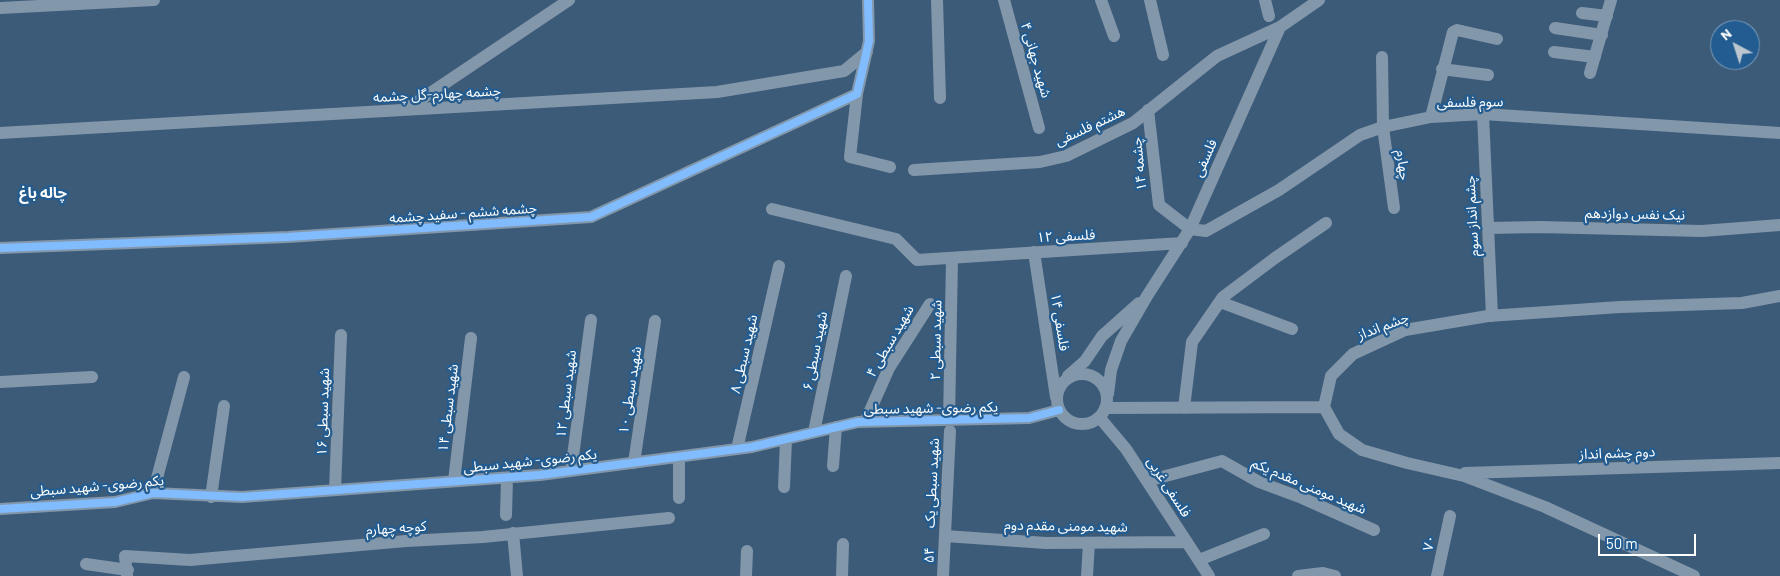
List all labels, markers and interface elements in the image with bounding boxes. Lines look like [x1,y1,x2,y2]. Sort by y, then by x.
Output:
street label: ۴ شهید جهانی [1017,20,1055,100]
north arrow [1710,20,1760,70]
text: N [1717,24,1735,43]
street label: چشمه چهارم-گل چشمه [373,82,501,106]
street label: سوم فلسفی [1436,93,1504,111]
street label: هشتم فلسفی [1052,102,1128,150]
street label: ۱۴ چشمه [1128,136,1150,192]
street label: فلسفی [1189,136,1221,180]
street label: چهارم [1393,149,1413,181]
street label: چشم انداز سوم [1461,175,1483,257]
district label: چاله باغ [19,184,67,202]
street label: چشمه ششم - سفید چشمه [389,199,537,227]
street label: نیک نفس دوازدهم [1585,205,1685,223]
street label: ۱۲ فلسفی [1036,226,1096,246]
street label: ۱۴ فلسفی [1047,292,1073,352]
street label: ۲ شهید سبطی [927,300,945,380]
street label: ۴ شهید سبطی [863,302,917,380]
street label: چشم انداز [1355,309,1411,343]
street label: ۶ شهید سبطی [799,310,831,392]
street label: ۸ شهید سبطی [727,313,761,395]
street label: ۱۰ شهید سبطی [615,345,645,435]
street label: ۱۲ شهید سبطی [552,349,580,439]
street label: شهید سبطی ۱۴ [434,363,462,453]
street label: شهید سبطی ۱۶ [313,368,333,456]
street label: یکم رضوی- شهید سبطی [864,398,998,418]
street label: شهید سبطی یک [921,438,943,528]
street label: دوم چشم انداز [1579,443,1655,463]
street label: یکم رضوی- شهید سبطی [462,446,598,476]
street label: فلسفی غربی [1143,454,1195,520]
street label: شهید مومنی مقدم یکم [1249,454,1369,518]
street label: یکم رضوی- شهید سبطی [29,472,165,500]
street label: کوچه چهارم [365,517,427,539]
street label: شهید مومنی مقدم دوم [1004,517,1128,535]
scale bar [1600,524,1698,556]
street label: ۷۰ [1419,533,1439,553]
text: 50 m [1606,534,1638,552]
street label: ۵۴ [920,547,938,563]

